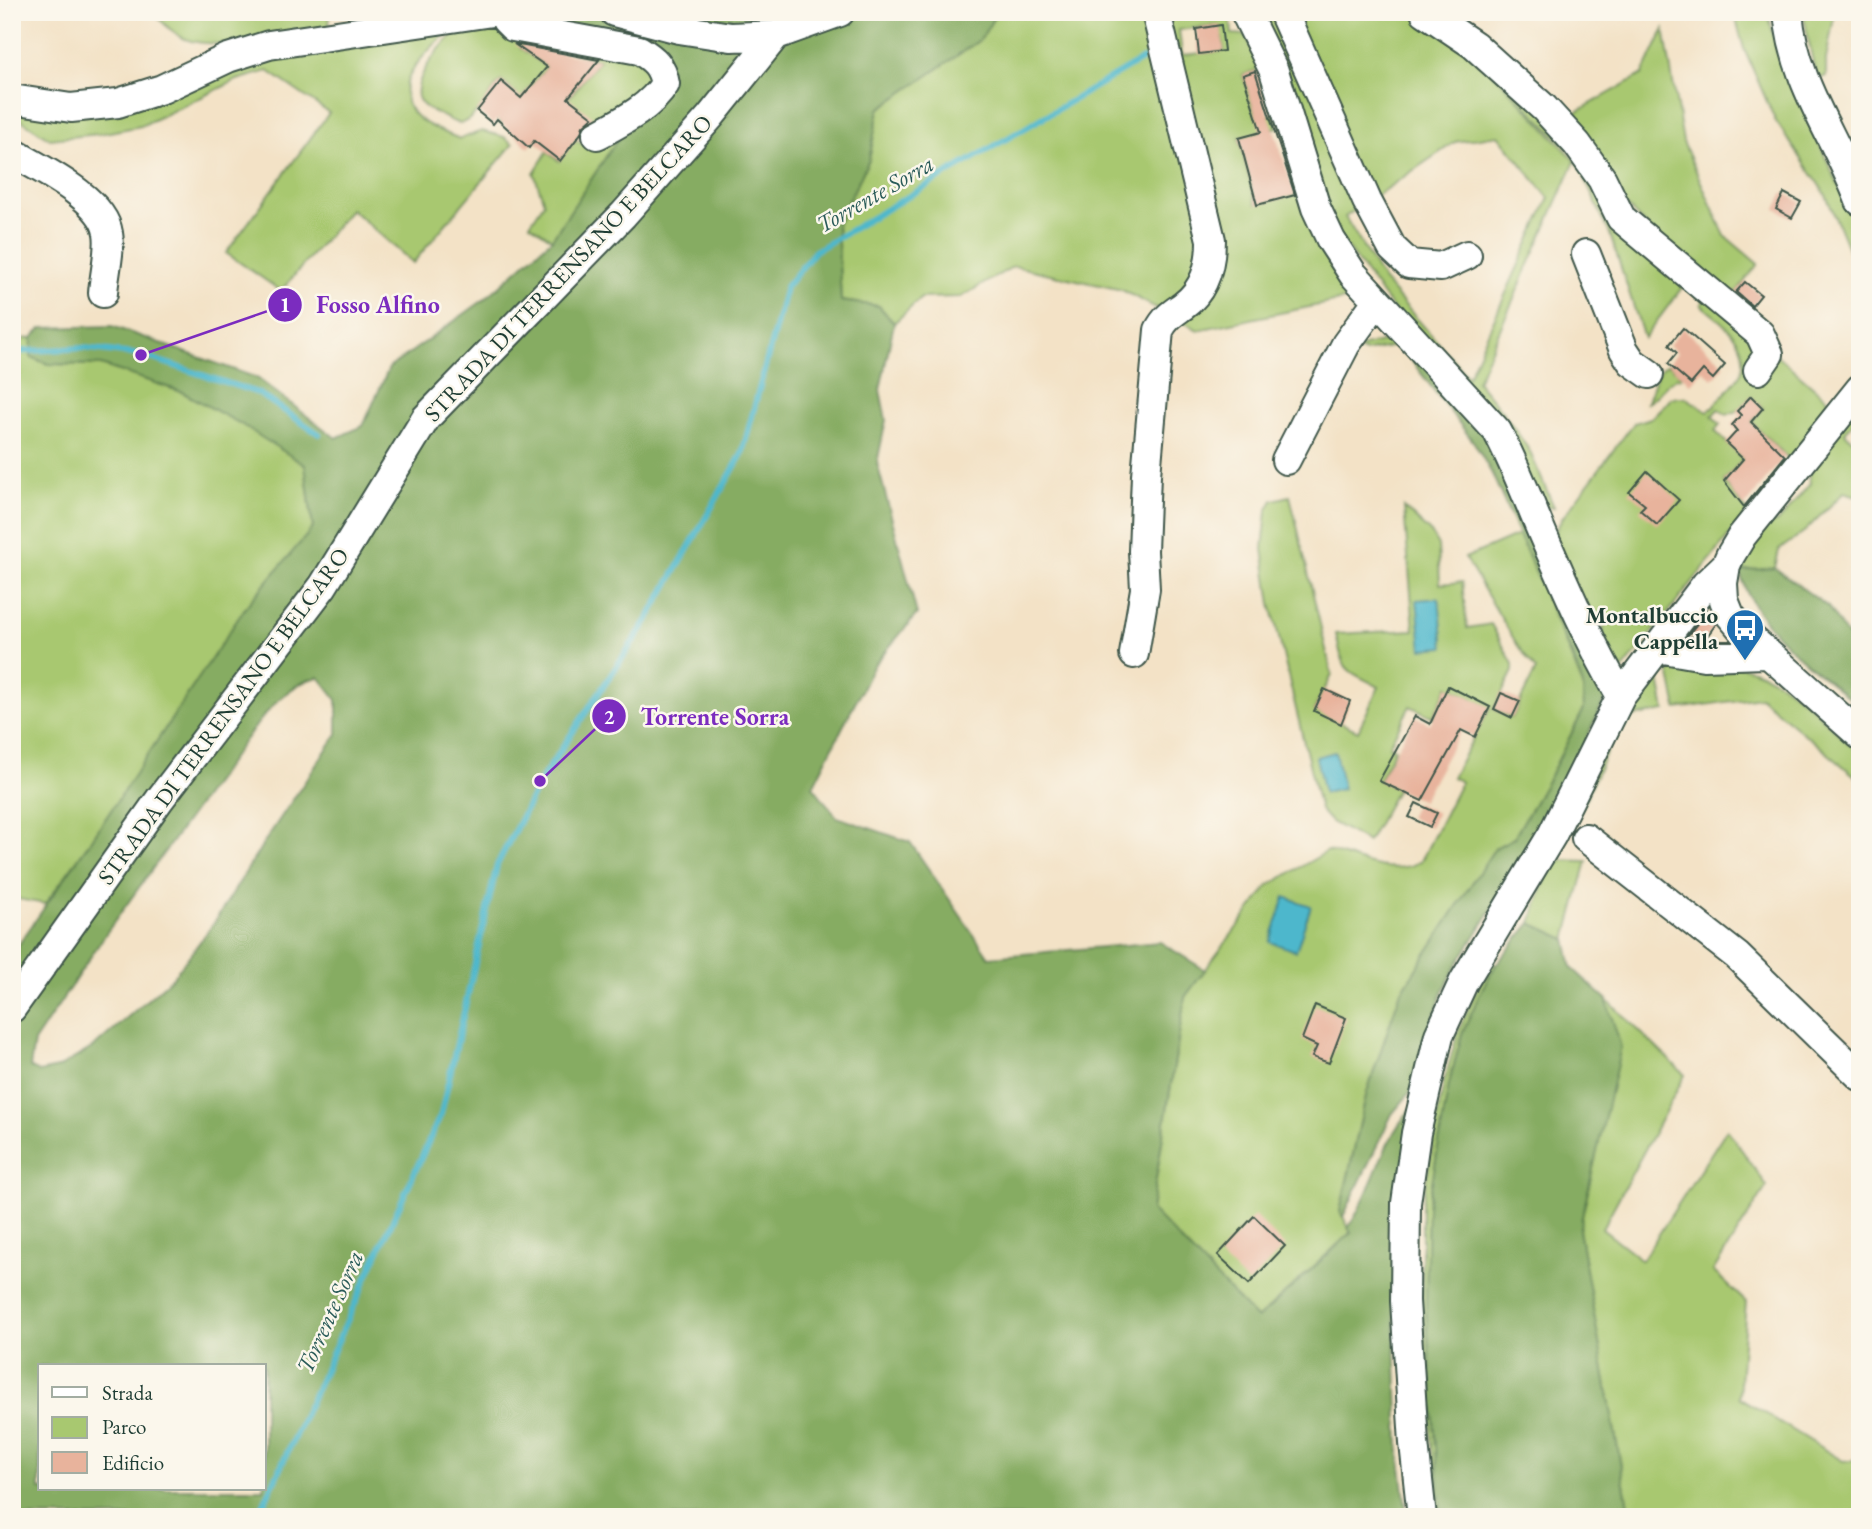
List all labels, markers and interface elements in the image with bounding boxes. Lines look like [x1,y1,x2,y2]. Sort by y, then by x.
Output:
street label: STRADA DI TERRENSANO E BELCARO [417,108,719,428]
water label: Torrente Sorra [810,147,939,240]
callout: Fosso Alfino [268,282,454,327]
text: Fosso Alfino [316,289,440,320]
text: 1 [279,291,291,318]
street label: STRADA DI TERRENSANO E BELCARO [91,542,355,890]
place label: Montalbuccio Cappella [1586,600,1719,656]
bus stop icon: Montalbuccio Cappella [1724,607,1766,662]
callout: Torrente Sorra [591,694,803,739]
text: Torrente Sorra [641,701,790,732]
text: 2 [603,703,615,730]
water label: Torrente Sorra [289,1246,370,1378]
legend [38,1364,266,1490]
text: Strada [102,1379,153,1406]
text: Parco [102,1413,146,1440]
text: Edificio [102,1449,164,1476]

